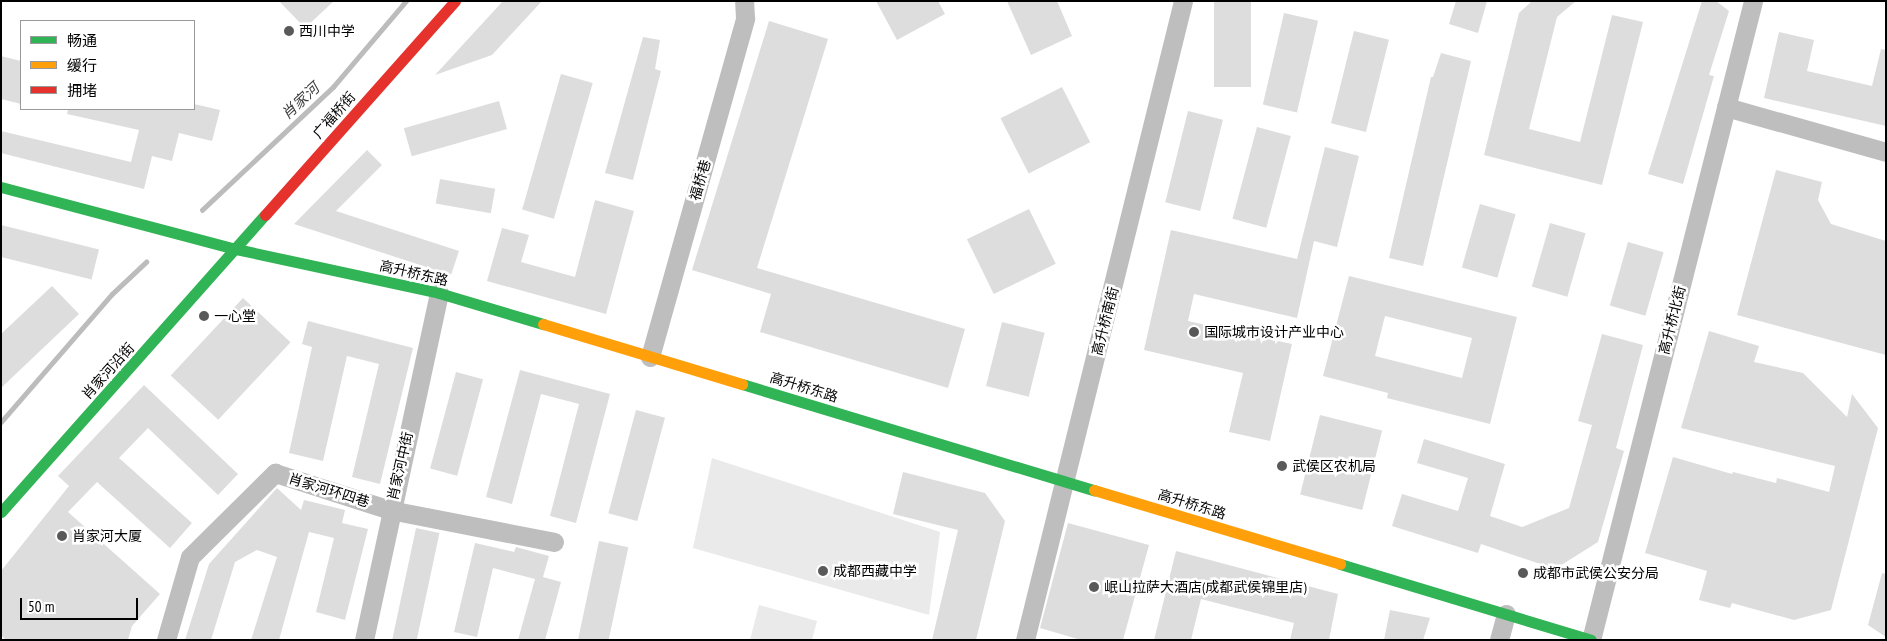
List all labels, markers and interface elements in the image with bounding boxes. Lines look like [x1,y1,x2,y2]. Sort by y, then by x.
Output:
legend [20,20,195,110]
place label: 西川中学 [299,23,355,39]
marker: 西川中学 [283,25,295,37]
text: 畅通 [67,31,97,50]
text: 缓行 [67,56,97,75]
water label: 肖家河 [277,79,323,123]
text: 拥堵 [67,81,97,100]
street label: 广福桥街 [309,88,359,142]
street label: 福桥巷 [686,157,714,203]
street label: 高升桥东路 [378,257,450,289]
street label: 高升桥北街 [1655,284,1689,356]
street label: 高升桥南街 [1088,285,1122,357]
place label: 一心堂 [214,308,256,324]
marker: 一心堂 [198,310,210,322]
place label: 国际城市设计产业中心 [1204,324,1344,340]
marker: 国际城市设计产业中心 [1188,326,1200,338]
street label: 肖家河沿街 [78,339,138,403]
street label: 高升桥东路 [768,369,840,405]
street label: 肖家河中街 [384,430,416,502]
place label: 武侯区农机局 [1292,458,1376,474]
marker: 武侯区农机局 [1276,460,1288,472]
street label: 肖家河环四巷 [286,470,372,510]
street label: 高升桥东路 [1156,486,1228,522]
place label: 肖家河大厦 [72,528,142,544]
marker: 肖家河大厦 [56,530,68,542]
place label: 成都西藏中学 [833,563,917,579]
marker: 成都西藏中学 [817,565,829,577]
place label: 成都市武侯公安分局 [1533,565,1659,581]
marker: 成都市武侯公安分局 [1517,567,1529,579]
place label: 岷山拉萨大酒店(成都武侯锦里店) [1104,579,1307,595]
marker: 岷山拉萨大酒店(成都武侯锦里店) [1088,581,1100,593]
scale bar [22,588,140,620]
text: 50 m [28,597,54,616]

